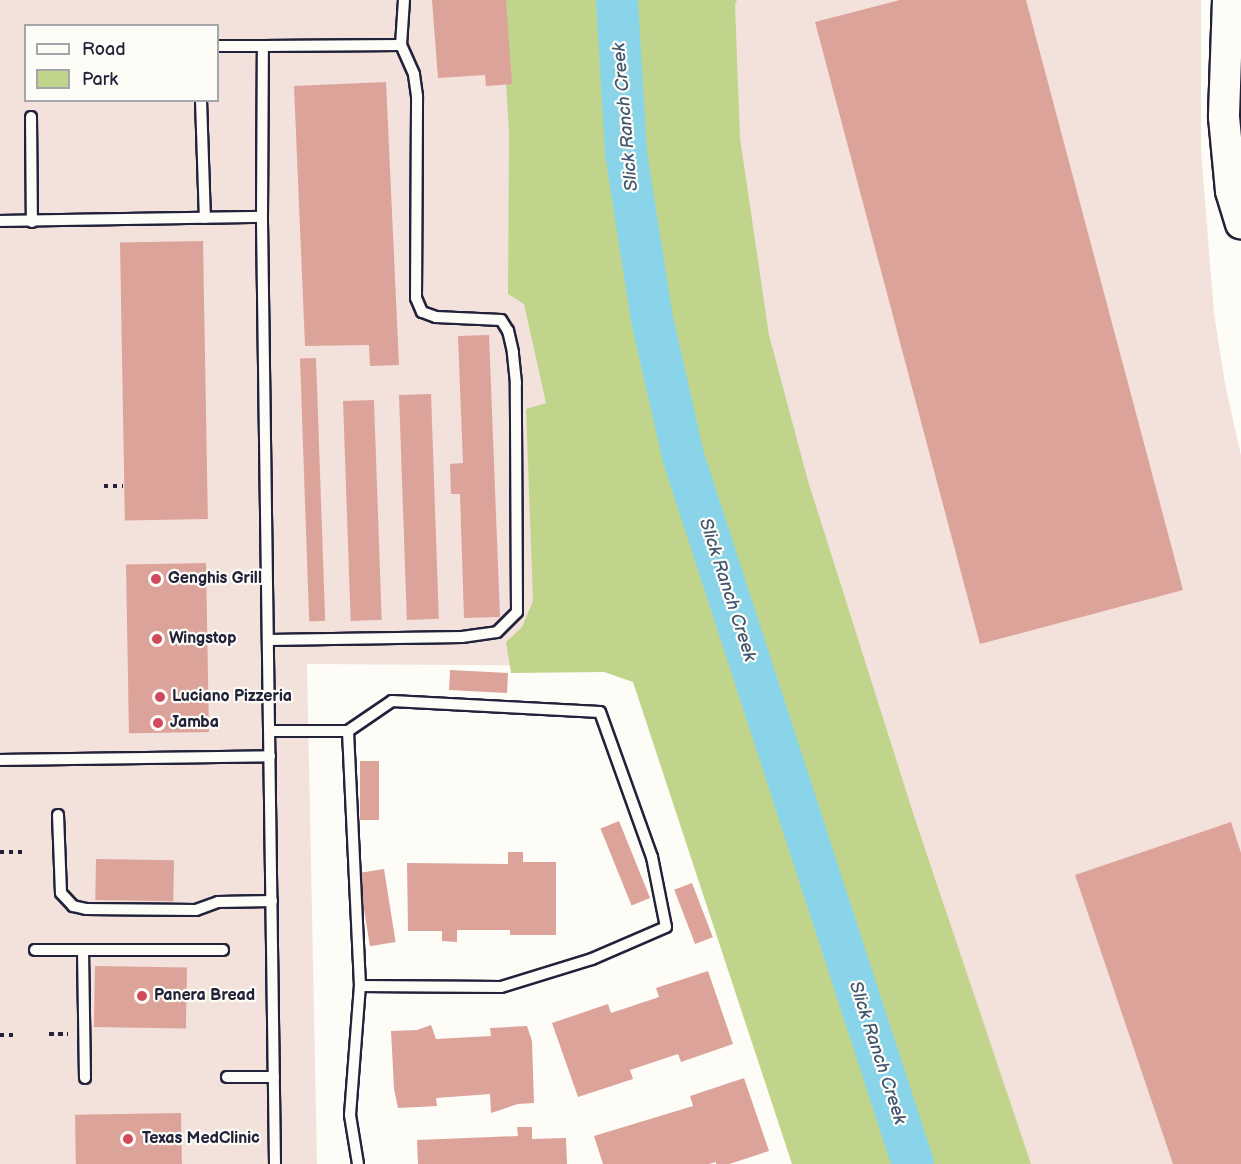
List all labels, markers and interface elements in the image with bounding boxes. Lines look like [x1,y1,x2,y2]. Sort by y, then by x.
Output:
legend [24,24,219,102]
text: Road [82,39,126,60]
water label: Slick Ranch Creek [609,42,643,192]
text: Park [82,69,118,90]
water label: Slick Ranch Creek [694,516,760,664]
place label: Genghis Grill [168,569,262,589]
marker: Genghis Grill [149,572,163,586]
place label: Wingstop [169,629,236,649]
marker: Wingstop [150,632,164,646]
place label: Luciano Pizzeria [172,687,292,707]
marker: Luciano Pizzeria [153,690,167,704]
place label: Jamba [170,713,219,733]
marker: Jamba [151,716,165,730]
water label: Slick Ranch Creek [844,979,910,1127]
place label: Panera Bread [154,986,255,1006]
marker: Panera Bread [135,989,149,1003]
place label: Texas MedClinic [142,1129,260,1149]
marker: Texas MedClinic [119,1130,137,1148]

